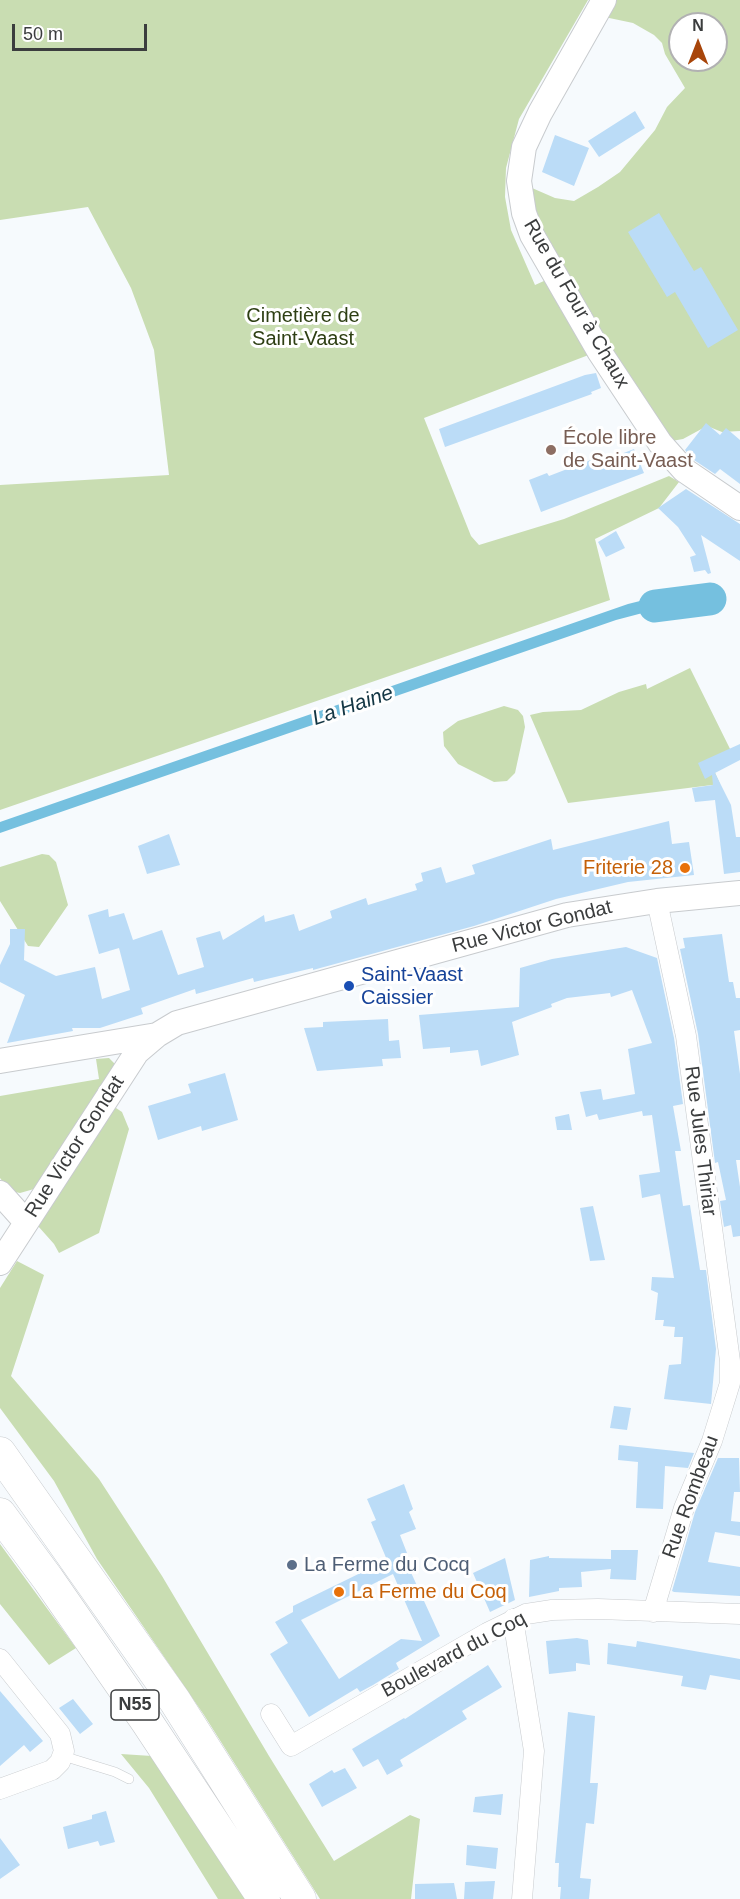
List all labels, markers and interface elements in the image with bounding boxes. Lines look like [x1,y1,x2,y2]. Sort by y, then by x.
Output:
scale bar [15,12,150,50]
north arrow [668,12,728,72]
text: N [692,17,704,34]
text: 50 m [23,24,63,44]
street label: Rue du Four à Chaux [518,215,634,393]
park label: Cimetière de Saint-Vaast [246,304,360,351]
place label: École libre de Saint-Vaast [563,426,693,473]
marker: École libre de Saint-Vaast [544,443,558,457]
water label: La Haine [309,680,397,732]
place label: Friterie 28 [583,856,673,880]
marker: Friterie 28 [678,861,692,875]
street label: Rue Victor Gondat [449,895,615,959]
place label: Saint-Vaast Caissier [361,963,463,1010]
marker: Saint-Vaast Caissier [342,979,356,993]
street label: Rue Jules Thiriar [679,1065,721,1217]
street label: Rue Victor Gondat [20,1072,130,1222]
street label: Rue Rombeau [658,1432,724,1562]
place label: La Ferme du Cocq [304,1553,470,1577]
marker: La Ferme du Cocq [285,1558,299,1572]
place label: La Ferme du Coq [351,1580,507,1604]
marker: La Ferme du Coq [332,1585,346,1599]
street label: Boulevard du Coq [378,1607,530,1703]
road number: N55 [111,1690,159,1720]

